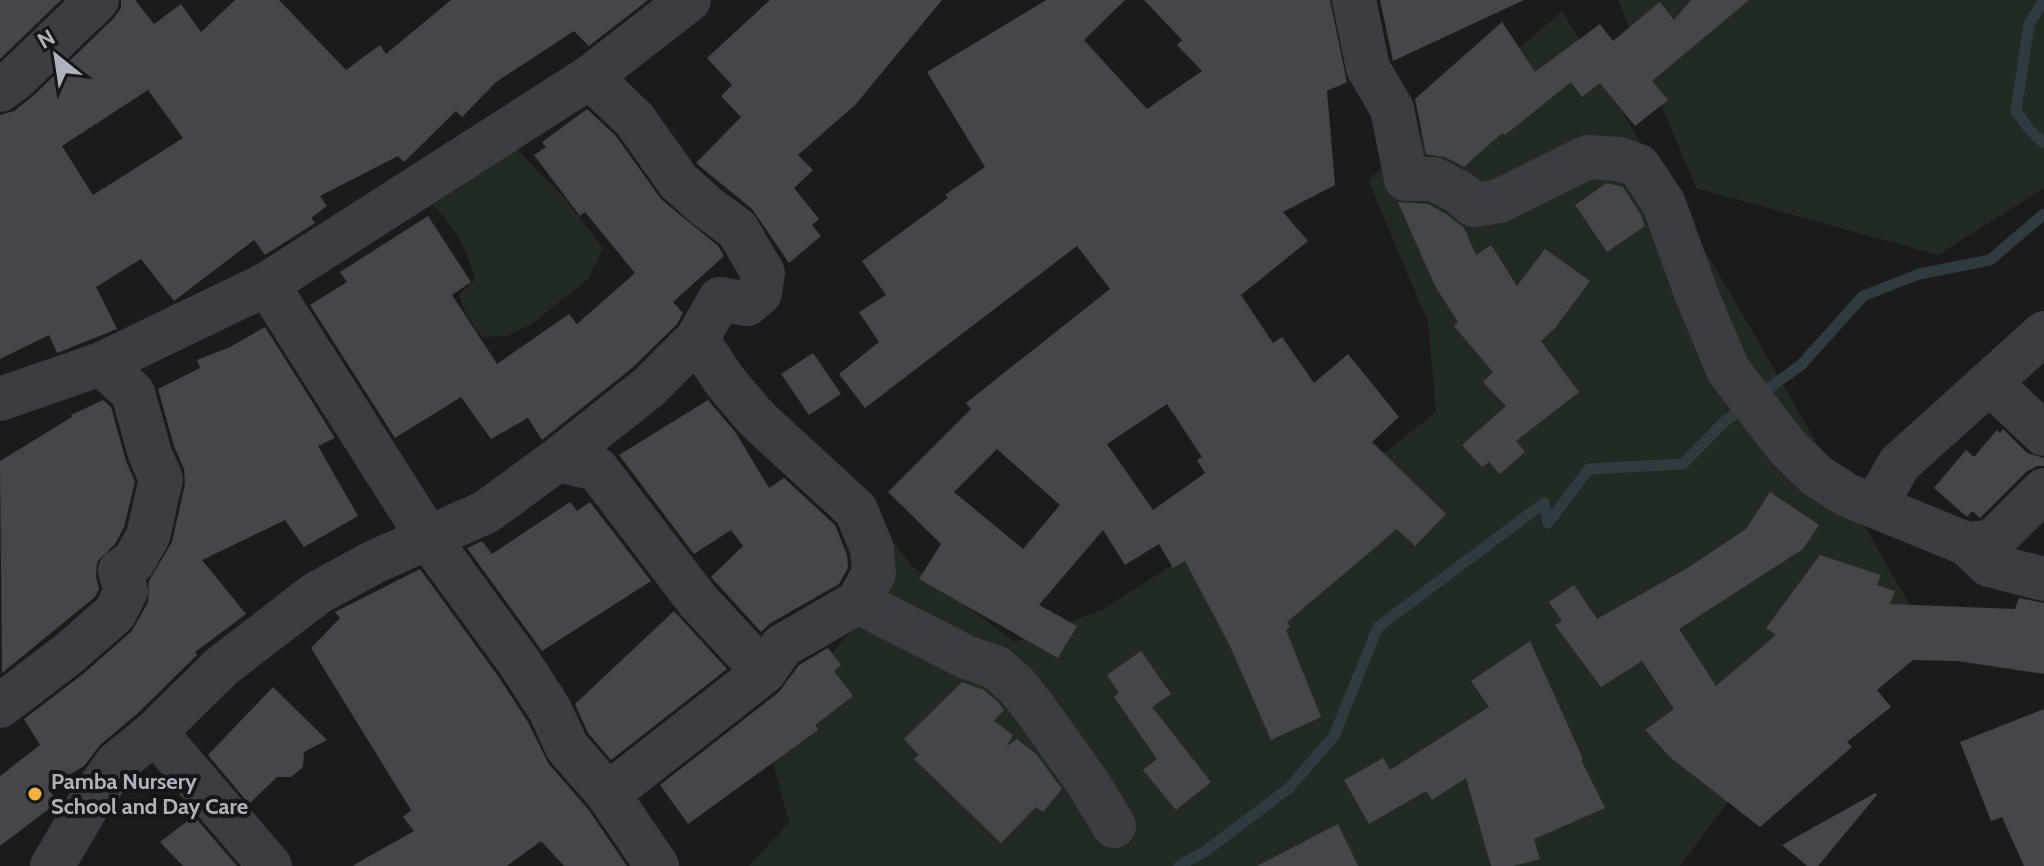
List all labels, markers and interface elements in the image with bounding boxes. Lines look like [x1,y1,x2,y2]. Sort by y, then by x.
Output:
north arrow [16,16,96,96]
text: N [33,24,60,55]
place label: Pamba Nursery School and Day Care [51,768,248,820]
marker: Pamba Nursery School and Day Care [26,785,44,803]

